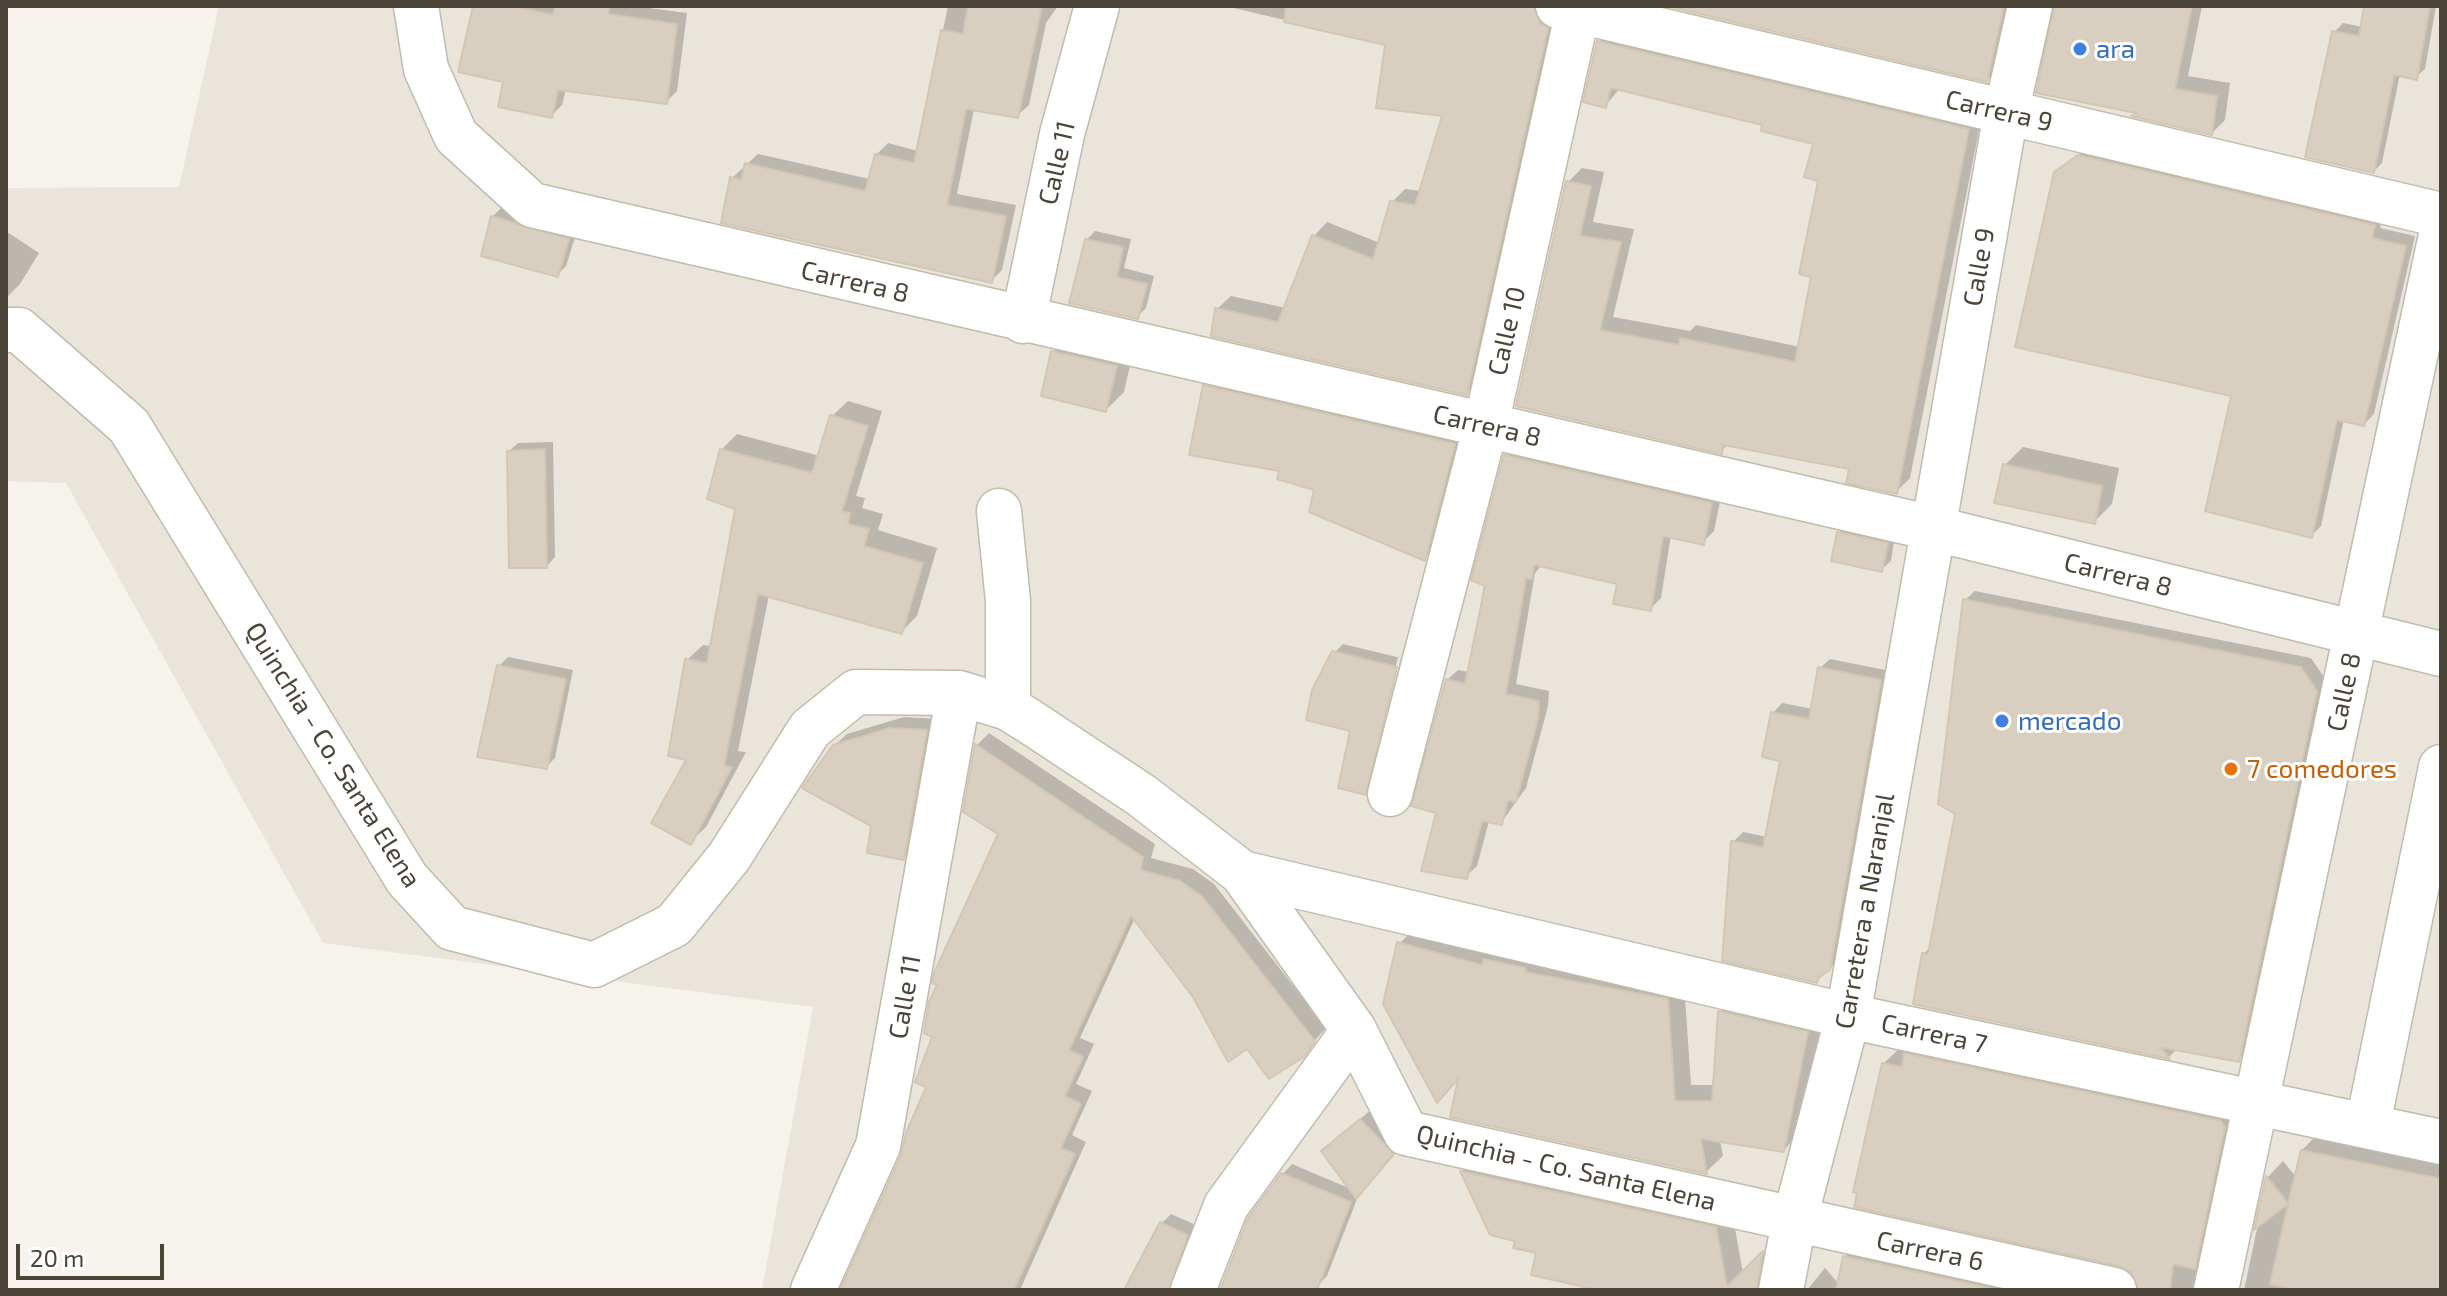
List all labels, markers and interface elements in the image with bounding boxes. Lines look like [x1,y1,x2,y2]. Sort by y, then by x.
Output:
place label: ara [2096,33,2135,65]
marker: ara [2071,40,2089,58]
street label: Carrera 9 [1942,84,2056,138]
street label: Calle 11 [1032,118,1082,208]
street label: Calle 9 [1957,225,2001,309]
street label: Carrera 8 [798,254,912,310]
street label: Calle 10 [1482,283,1532,379]
street label: Carrera 8 [1430,398,1544,454]
street label: Carrera 8 [2061,547,2175,603]
street label: Quinchia - Co. Santa Elena [239,617,427,893]
street label: Calle 8 [2320,650,2368,734]
place label: mercado [2018,705,2121,737]
marker: mercado [1993,712,2011,730]
place label: 7 comedores [2247,753,2397,785]
marker: 7 comedores [2222,760,2240,778]
street label: Carretera a Naranjal [1829,791,1901,1031]
street label: Calle 11 [882,952,928,1042]
street label: Carrera 7 [1878,1008,1990,1060]
street label: Quinchia - Co. Santa Elena [1413,1118,1719,1218]
street label: Carrera 6 [1873,1224,1987,1278]
scale bar [20,1228,168,1278]
text: 20 m [30,1243,84,1272]

